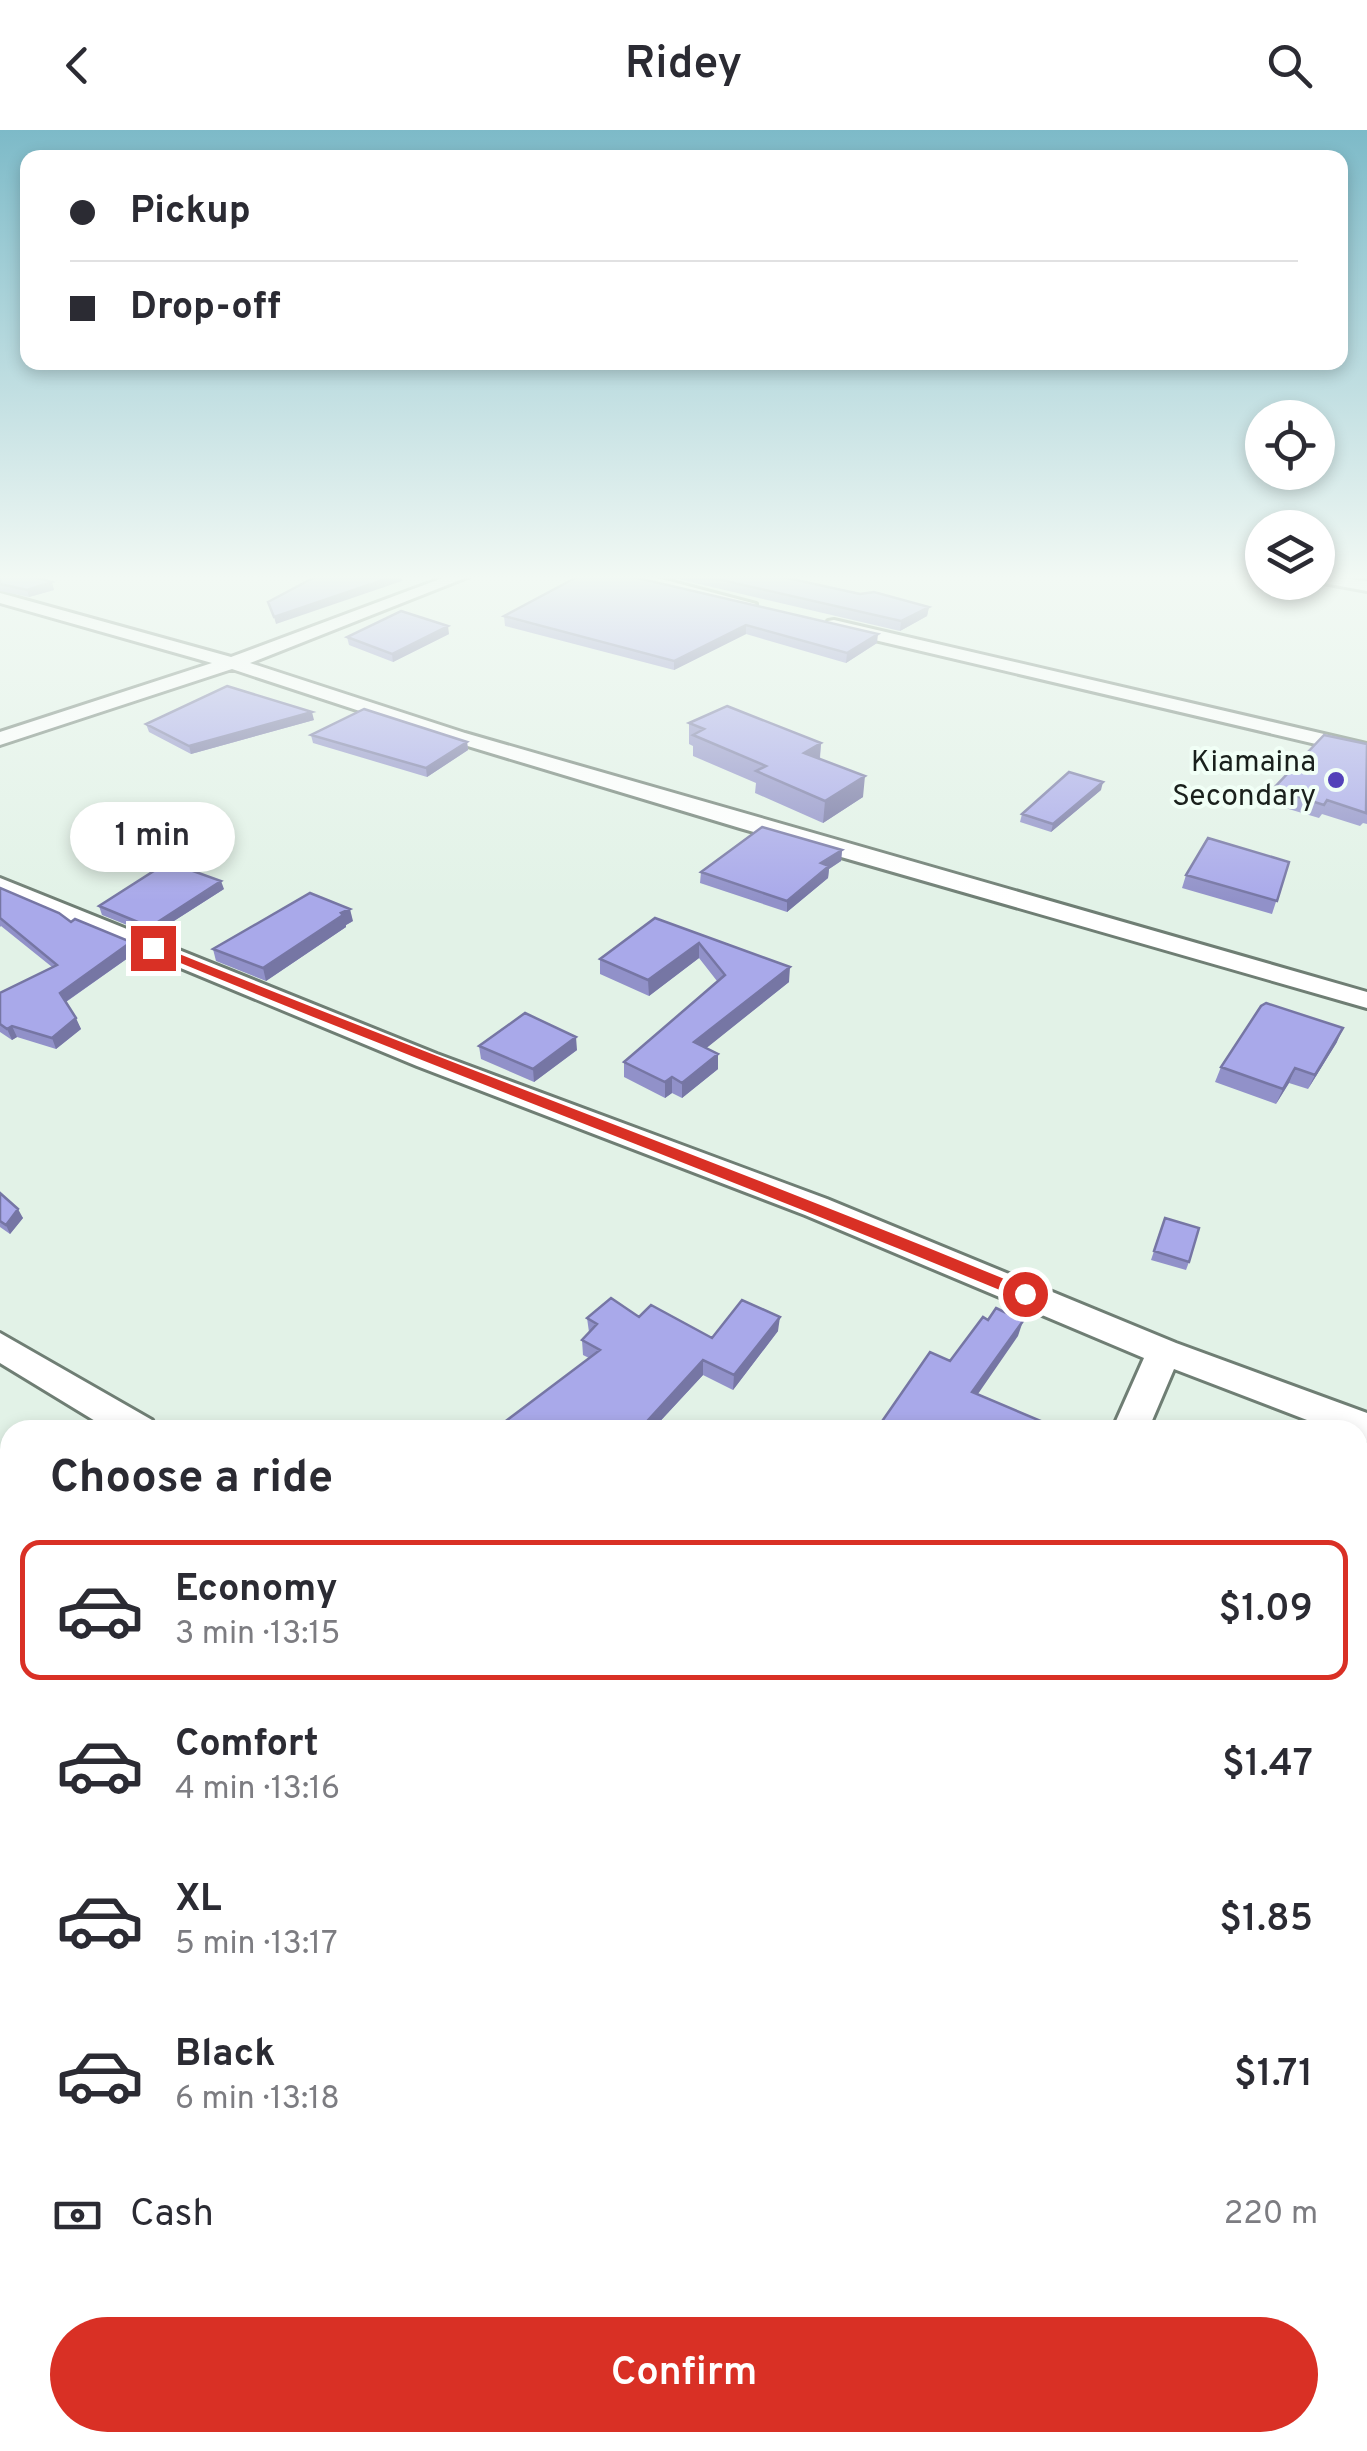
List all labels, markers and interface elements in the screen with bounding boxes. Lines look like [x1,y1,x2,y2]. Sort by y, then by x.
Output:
text: Ridey [625,37,742,94]
icon: back [50,38,105,93]
icon: search [1262,38,1317,93]
text: Pickup [130,188,251,237]
text: Drop-off [130,284,281,333]
map controls [1245,400,1335,600]
button: locate [1245,400,1335,490]
button: layers [1245,510,1335,600]
place label: Kiamaina Secondary [1172,745,1316,816]
marker: Kiamaina Secondary [1325,769,1347,791]
callout: 1 min [70,803,236,873]
text: 1 min [115,817,190,857]
route end [131,926,176,971]
route start [1003,1272,1048,1317]
text: Choose a ride [50,1451,333,1508]
icon: car [55,1565,145,1655]
text: Economy [175,1566,337,1615]
text: $1.09 [1218,1586,1313,1635]
text: 3 min · 13:15 [175,1615,340,1655]
icon: car [55,1720,145,1810]
text: Comfort [175,1721,319,1770]
text: $1.47 [1222,1741,1313,1790]
text: 4 min · 13:16 [175,1770,340,1810]
icon: car [55,1875,145,1965]
text: XL [175,1876,222,1925]
text: $1.85 [1219,1896,1313,1945]
text: 5 min · 13:17 [175,1925,338,1965]
icon: car [55,2030,145,2120]
text: Black [175,2031,275,2080]
text: $1.71 [1234,2051,1313,2100]
text: 6 min · 13:18 [175,2080,340,2120]
icon: cash [50,2188,105,2243]
text: Cash [130,2191,214,2240]
text: 220 m [1224,2195,1318,2235]
button: Confirm [50,2317,1318,2432]

